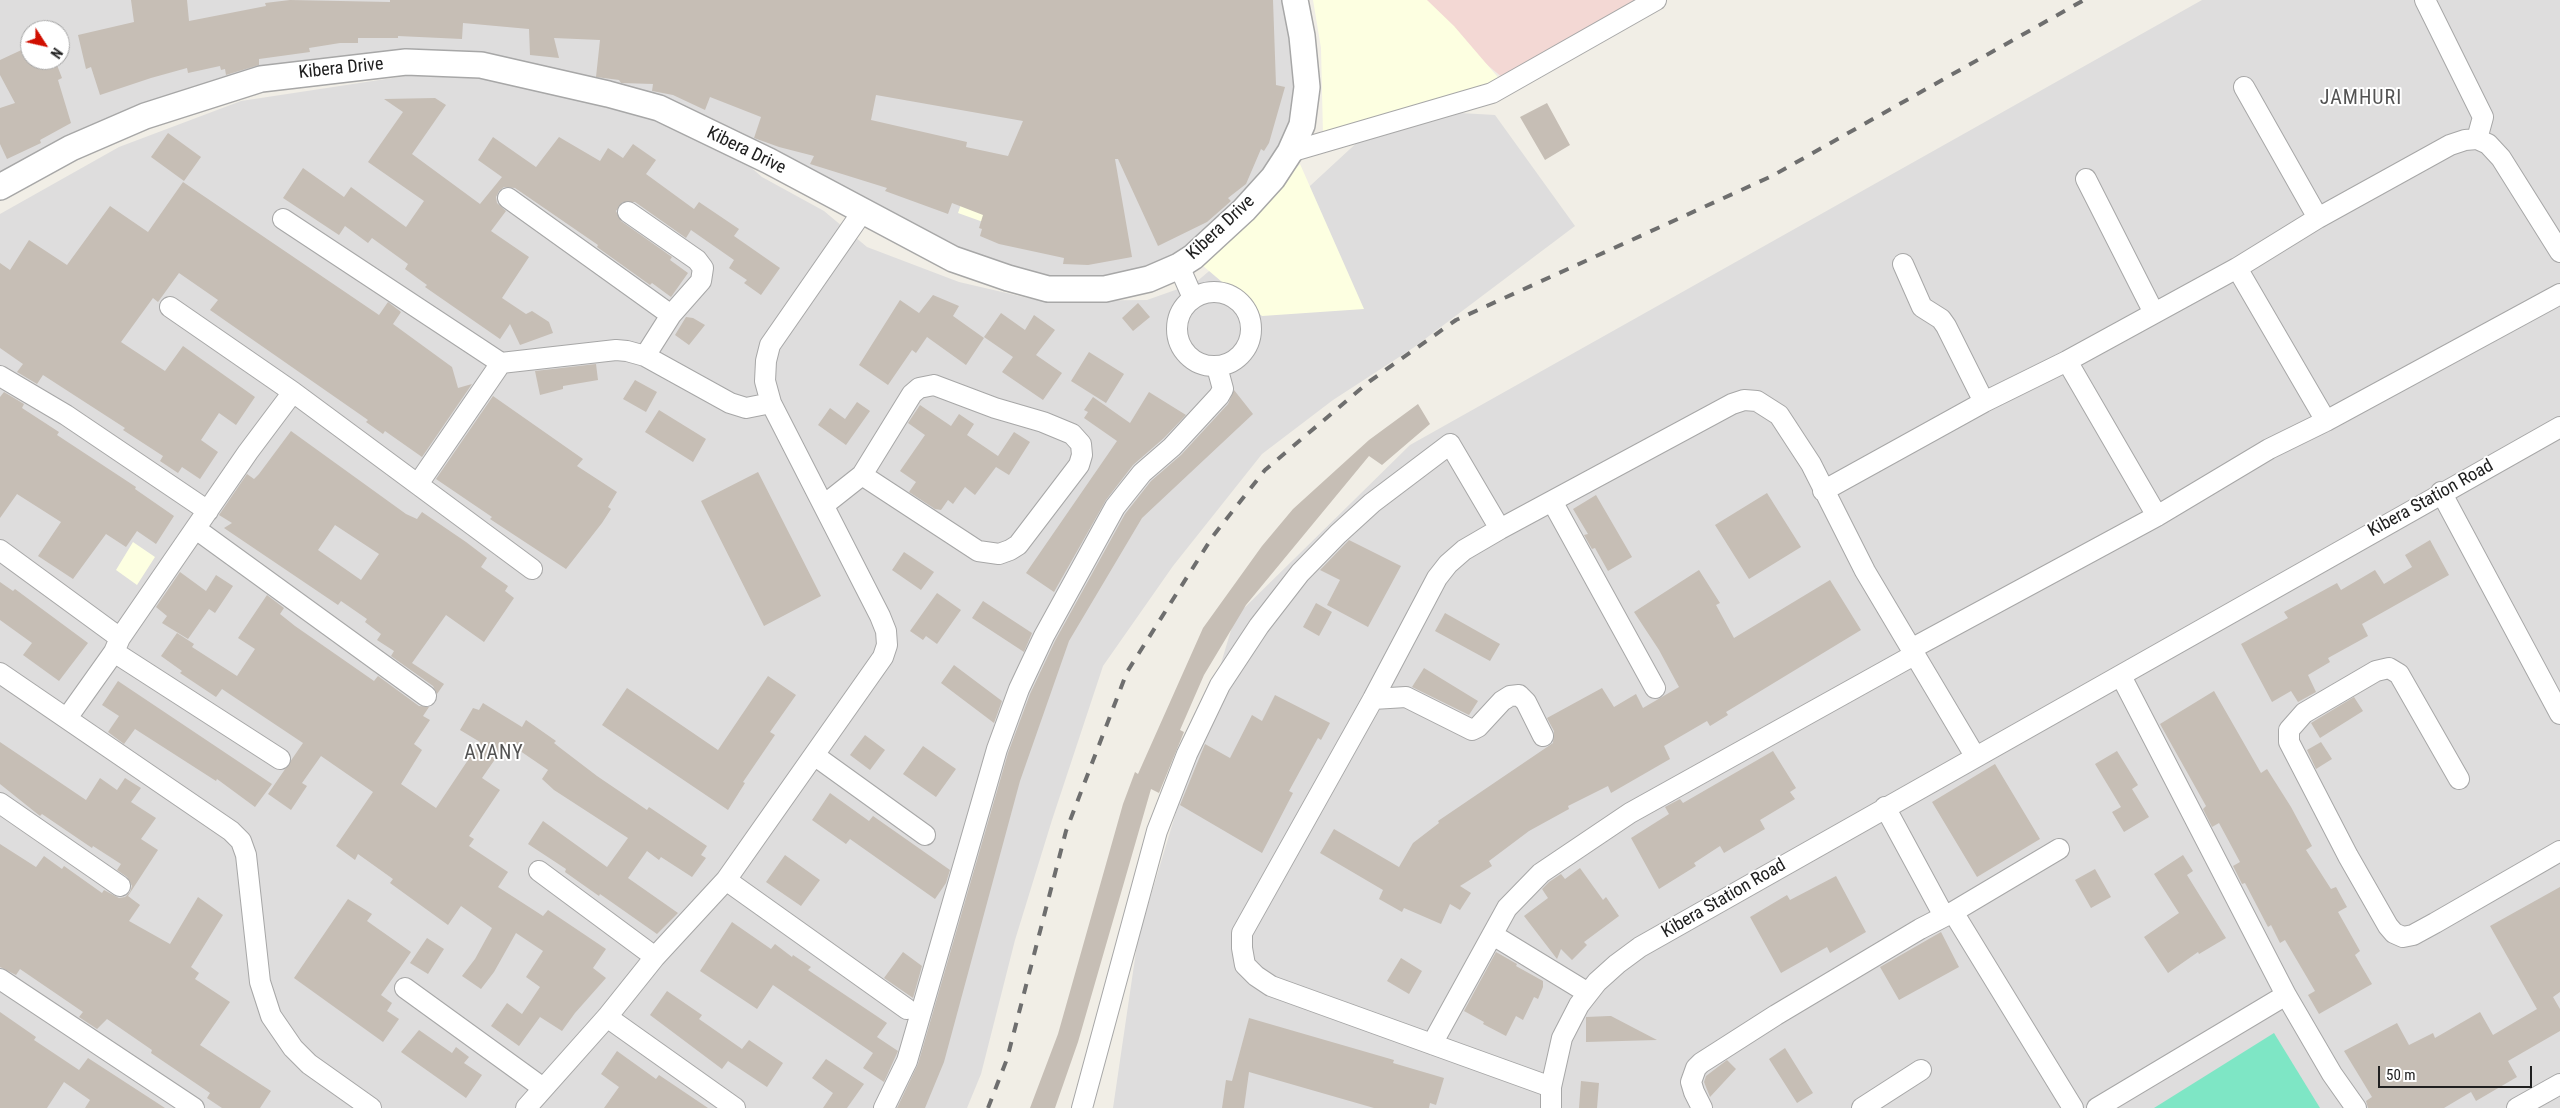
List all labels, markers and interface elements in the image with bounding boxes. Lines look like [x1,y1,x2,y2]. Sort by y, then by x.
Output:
north arrow [20,20,70,70]
text: N [47,45,65,61]
street label: Kibera Drive [298,54,384,84]
district label: JAMHURI [2319,87,2403,111]
street label: Kibera Drive [703,123,789,179]
street label: Kibera Drive [1183,191,1259,265]
street label: Kibera Station Road [2365,456,2497,542]
district label: AYANY [464,742,524,766]
street label: Kibera Station Road [1658,855,1790,943]
scale bar [2380,1056,2534,1088]
text: 50 m [2386,1066,2416,1084]

